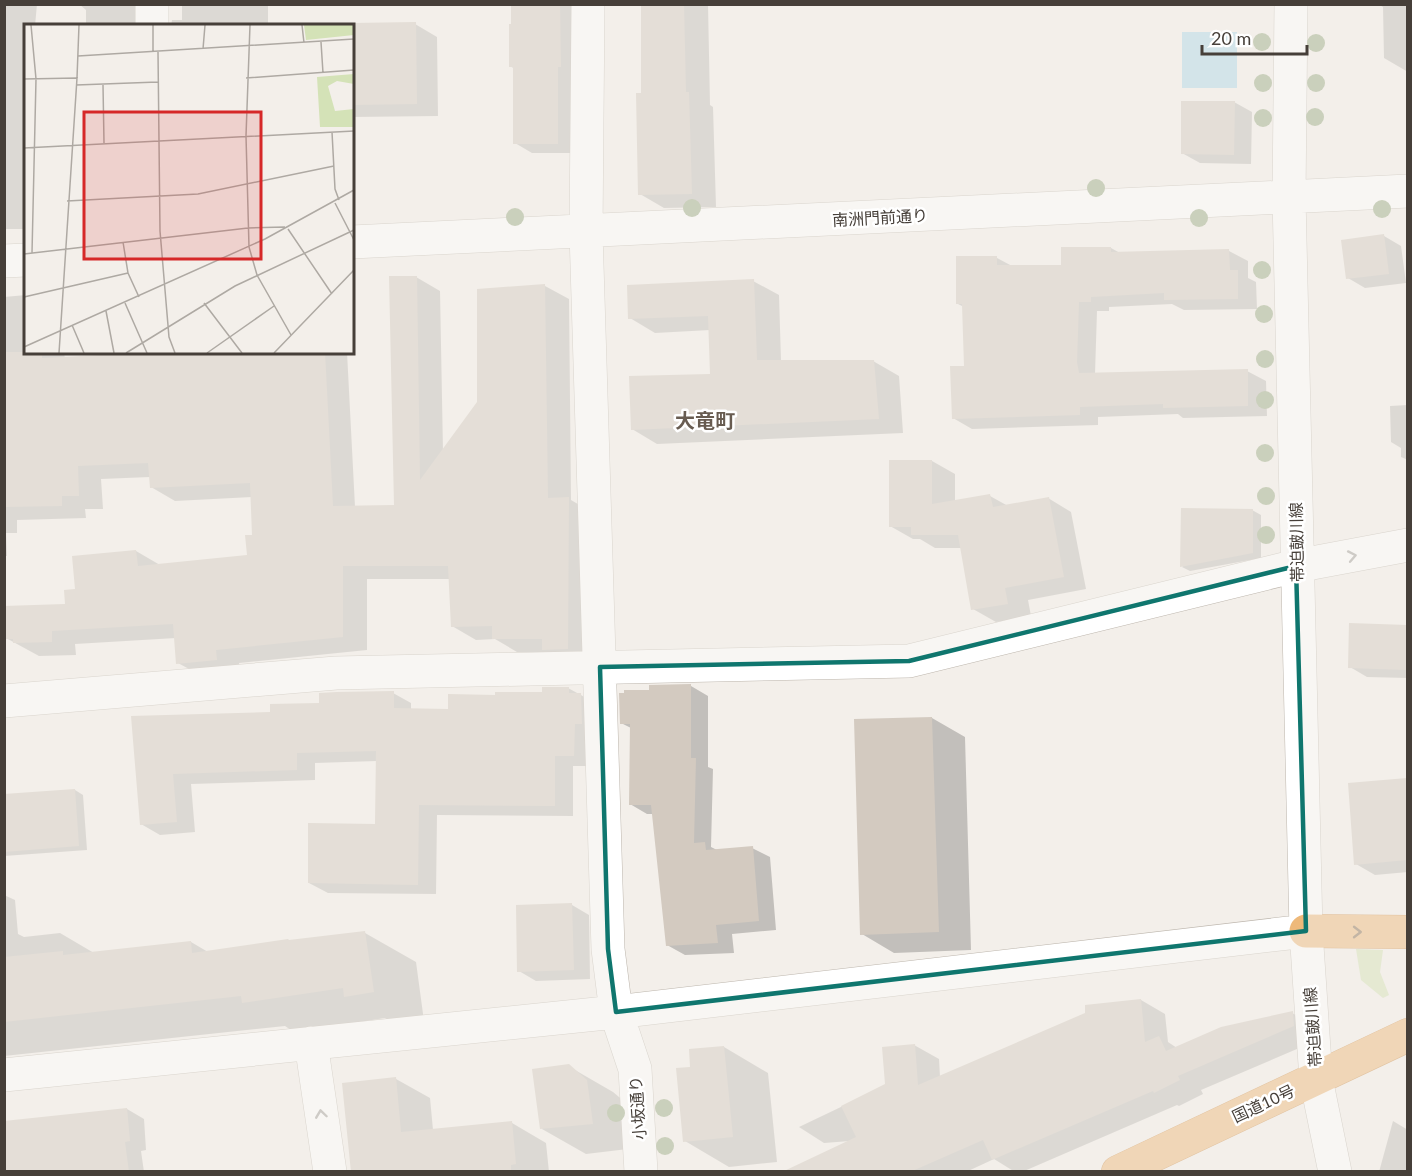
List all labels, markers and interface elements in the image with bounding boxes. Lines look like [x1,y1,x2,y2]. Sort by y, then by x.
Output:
scale bar [1202,18,1307,56]
inset map [24,24,354,354]
text: 20 m [1211,27,1251,49]
street label: 南洲門前通り [832,205,928,229]
district label: 大竜町 [675,408,735,432]
street label: 帯迫皷川線 [1286,502,1306,582]
one-way arrow [1347,550,1357,563]
one-way arrow [1352,925,1361,938]
street label: 帯迫皷川線 [1300,986,1324,1068]
street label: 小坂通り [625,1075,649,1141]
street label: 国道10号 [1229,1080,1297,1126]
one-way arrow [316,1109,328,1118]

